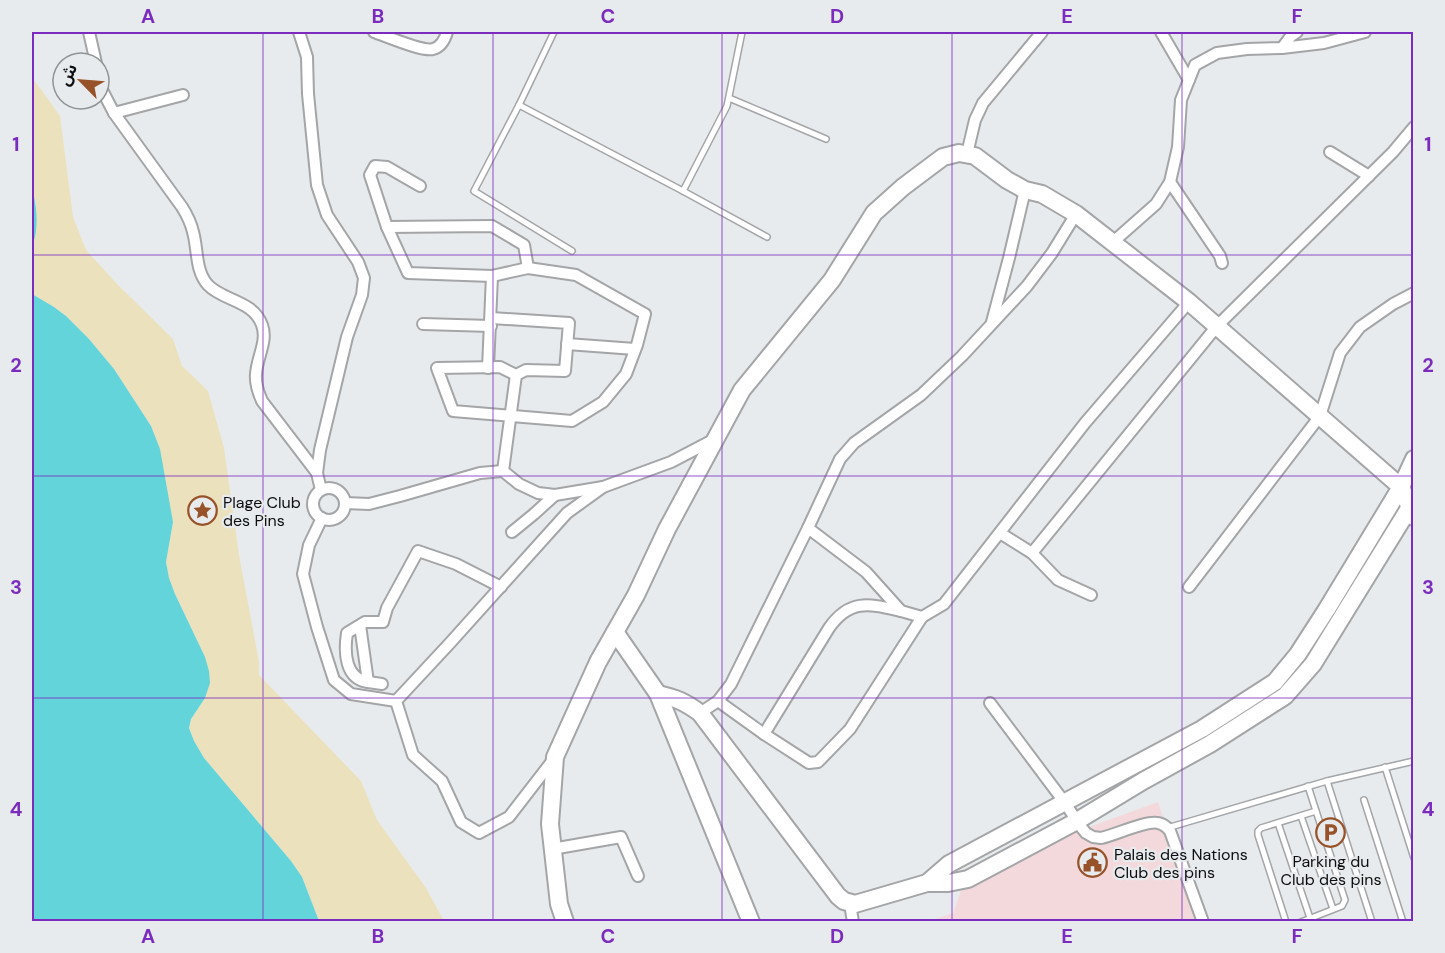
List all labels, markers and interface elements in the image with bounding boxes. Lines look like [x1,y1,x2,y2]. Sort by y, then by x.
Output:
text: A [141,3,155,29]
text: B [372,3,384,29]
text: C [601,3,615,29]
text: D [830,3,844,29]
text: E [1061,3,1073,29]
text: F [1291,3,1303,29]
north arrow [51,51,111,111]
text: ش [54,60,82,89]
text: 1 [12,131,20,157]
text: 1 [1424,131,1432,157]
text: 2 [10,352,22,378]
text: 2 [1422,352,1434,378]
place label: Plage Club des Pins [223,492,301,531]
place icon: Plage Club des Pins [186,495,218,527]
text: 3 [10,574,22,600]
text: 3 [1422,574,1434,600]
text: 4 [10,796,23,822]
text: 4 [1422,796,1435,822]
parking icon: Parking du Club des pins [1315,817,1347,849]
place label: Palais des Nations Club des pins [1114,844,1248,883]
public building icon: Palais des Nations Club des pins [1077,847,1109,879]
place label: Parking du Club des pins [1281,851,1381,890]
text: A [141,923,155,949]
text: B [372,923,384,949]
text: C [601,923,615,949]
text: D [830,923,844,949]
text: E [1061,923,1073,949]
text: F [1291,923,1303,949]

